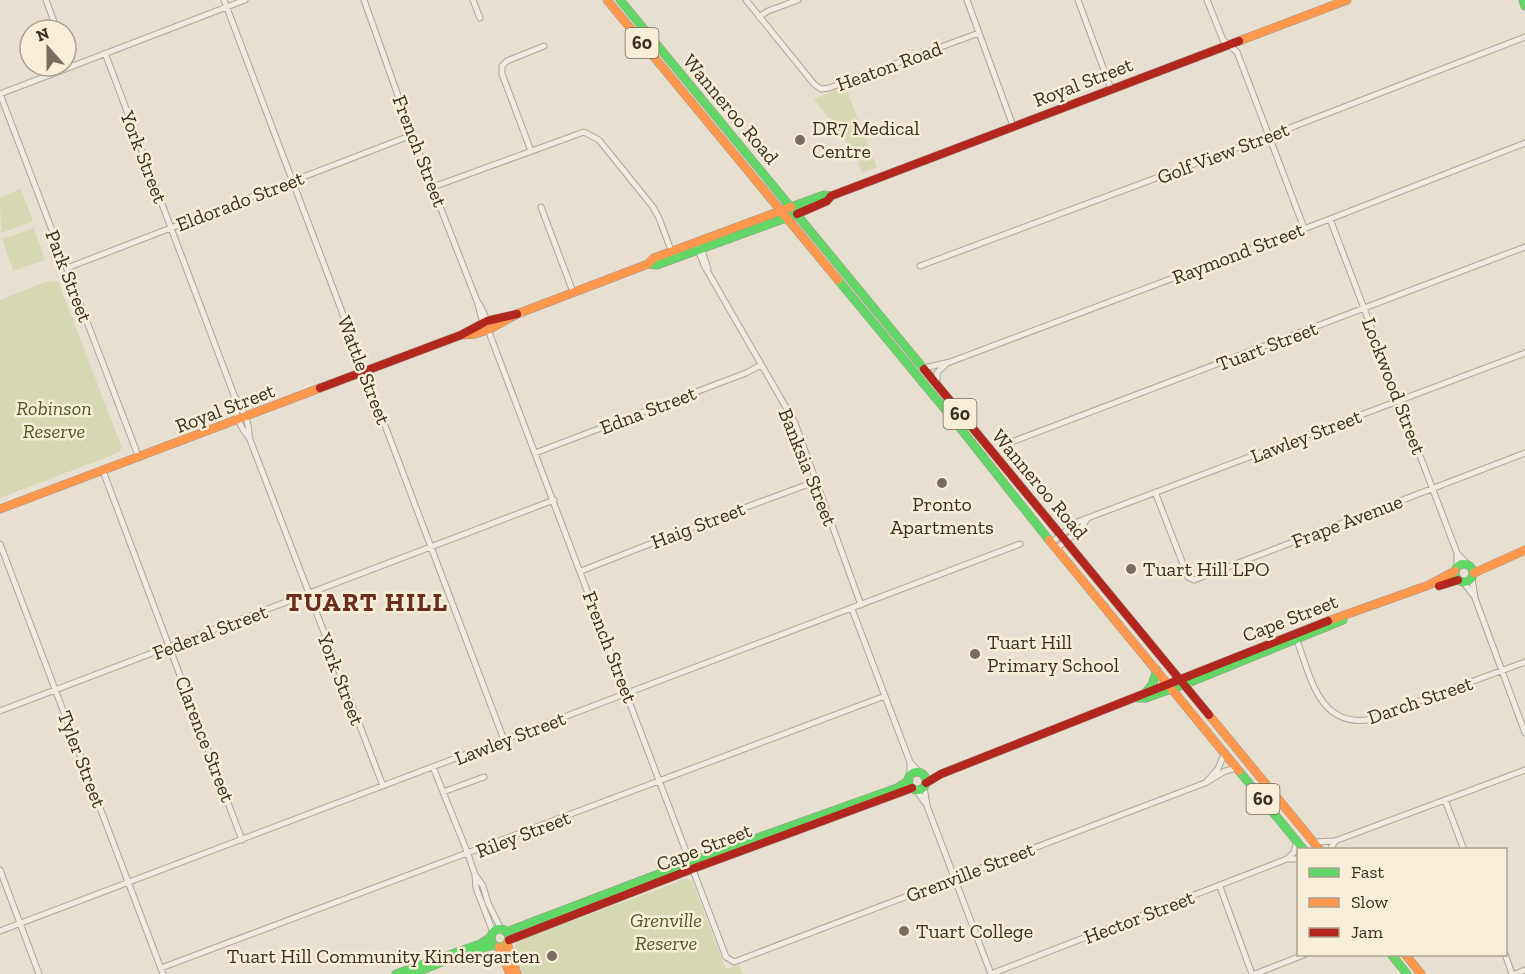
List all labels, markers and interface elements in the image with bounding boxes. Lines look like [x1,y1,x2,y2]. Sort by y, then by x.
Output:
north arrow [18,18,78,78]
text: N [34,23,52,46]
road number: 60 [626,28,658,58]
street label: Heaton Road [833,36,945,96]
street label: Wanneroo Road [678,49,784,169]
street label: Royal Street [1030,52,1137,112]
street label: French Street [388,92,453,211]
street label: York Street [115,107,173,207]
place label: DR7 Medical Centre [812,116,920,163]
street label: Golf View Street [1154,117,1293,189]
marker: DR7 Medical Centre [793,133,807,147]
street label: Eldorado Street [173,165,308,236]
street label: Raymond Street [1169,217,1308,289]
street label: Park Street [40,226,98,326]
street label: Wattle Street [332,312,396,428]
street label: Lockwood Street [1357,314,1431,458]
street label: Tuart Street [1213,316,1321,376]
street label: Royal Street [172,378,279,438]
street label: Edna Street [597,380,700,439]
park label: Robinson Reserve [16,396,92,443]
road number: 60 [944,399,976,429]
street label: Lawley Street [1247,404,1365,468]
street label: Banksia Street [773,405,843,530]
street label: Wanneroo Road [987,424,1093,544]
marker: Pronto Apartments [935,476,949,490]
street label: Frape Avenue [1288,489,1406,553]
place label: Pronto Apartments [890,492,994,539]
street label: Haig Street [648,496,749,554]
place label: Tuart Hill LPO [1143,557,1269,581]
marker: Tuart Hill LPO [1124,562,1138,576]
district label: TUART HILL [285,586,449,618]
street label: French Street [578,588,643,707]
street label: Cape Street [1239,589,1342,647]
street label: Federal Street [149,599,271,665]
street label: York Street [312,629,370,729]
place label: Tuart Hill Primary School [987,630,1119,677]
marker: Tuart Hill Primary School [968,647,982,661]
street label: Darch Street [1364,671,1476,729]
street label: Clarence Street [170,673,240,806]
street label: Lawley Street [451,706,569,770]
street label: Tyler Street [53,707,112,811]
road number: 60 [1246,784,1280,814]
street label: Riley Street [472,805,574,863]
street label: Cape Street [653,818,756,876]
street label: Grenville Street [902,836,1038,908]
legend [1297,848,1507,956]
text: Fast [1351,861,1384,883]
street label: Hector Street [1080,885,1198,949]
text: Slow [1351,891,1388,913]
park label: Grenville Reserve [630,908,702,955]
place label: Tuart College [916,919,1033,943]
text: Jam [1351,921,1383,943]
marker: Tuart College [897,924,911,938]
place label: Tuart Hill Community Kindergarten [227,944,541,968]
marker: Tuart Hill Community Kindergarten [545,949,559,963]

